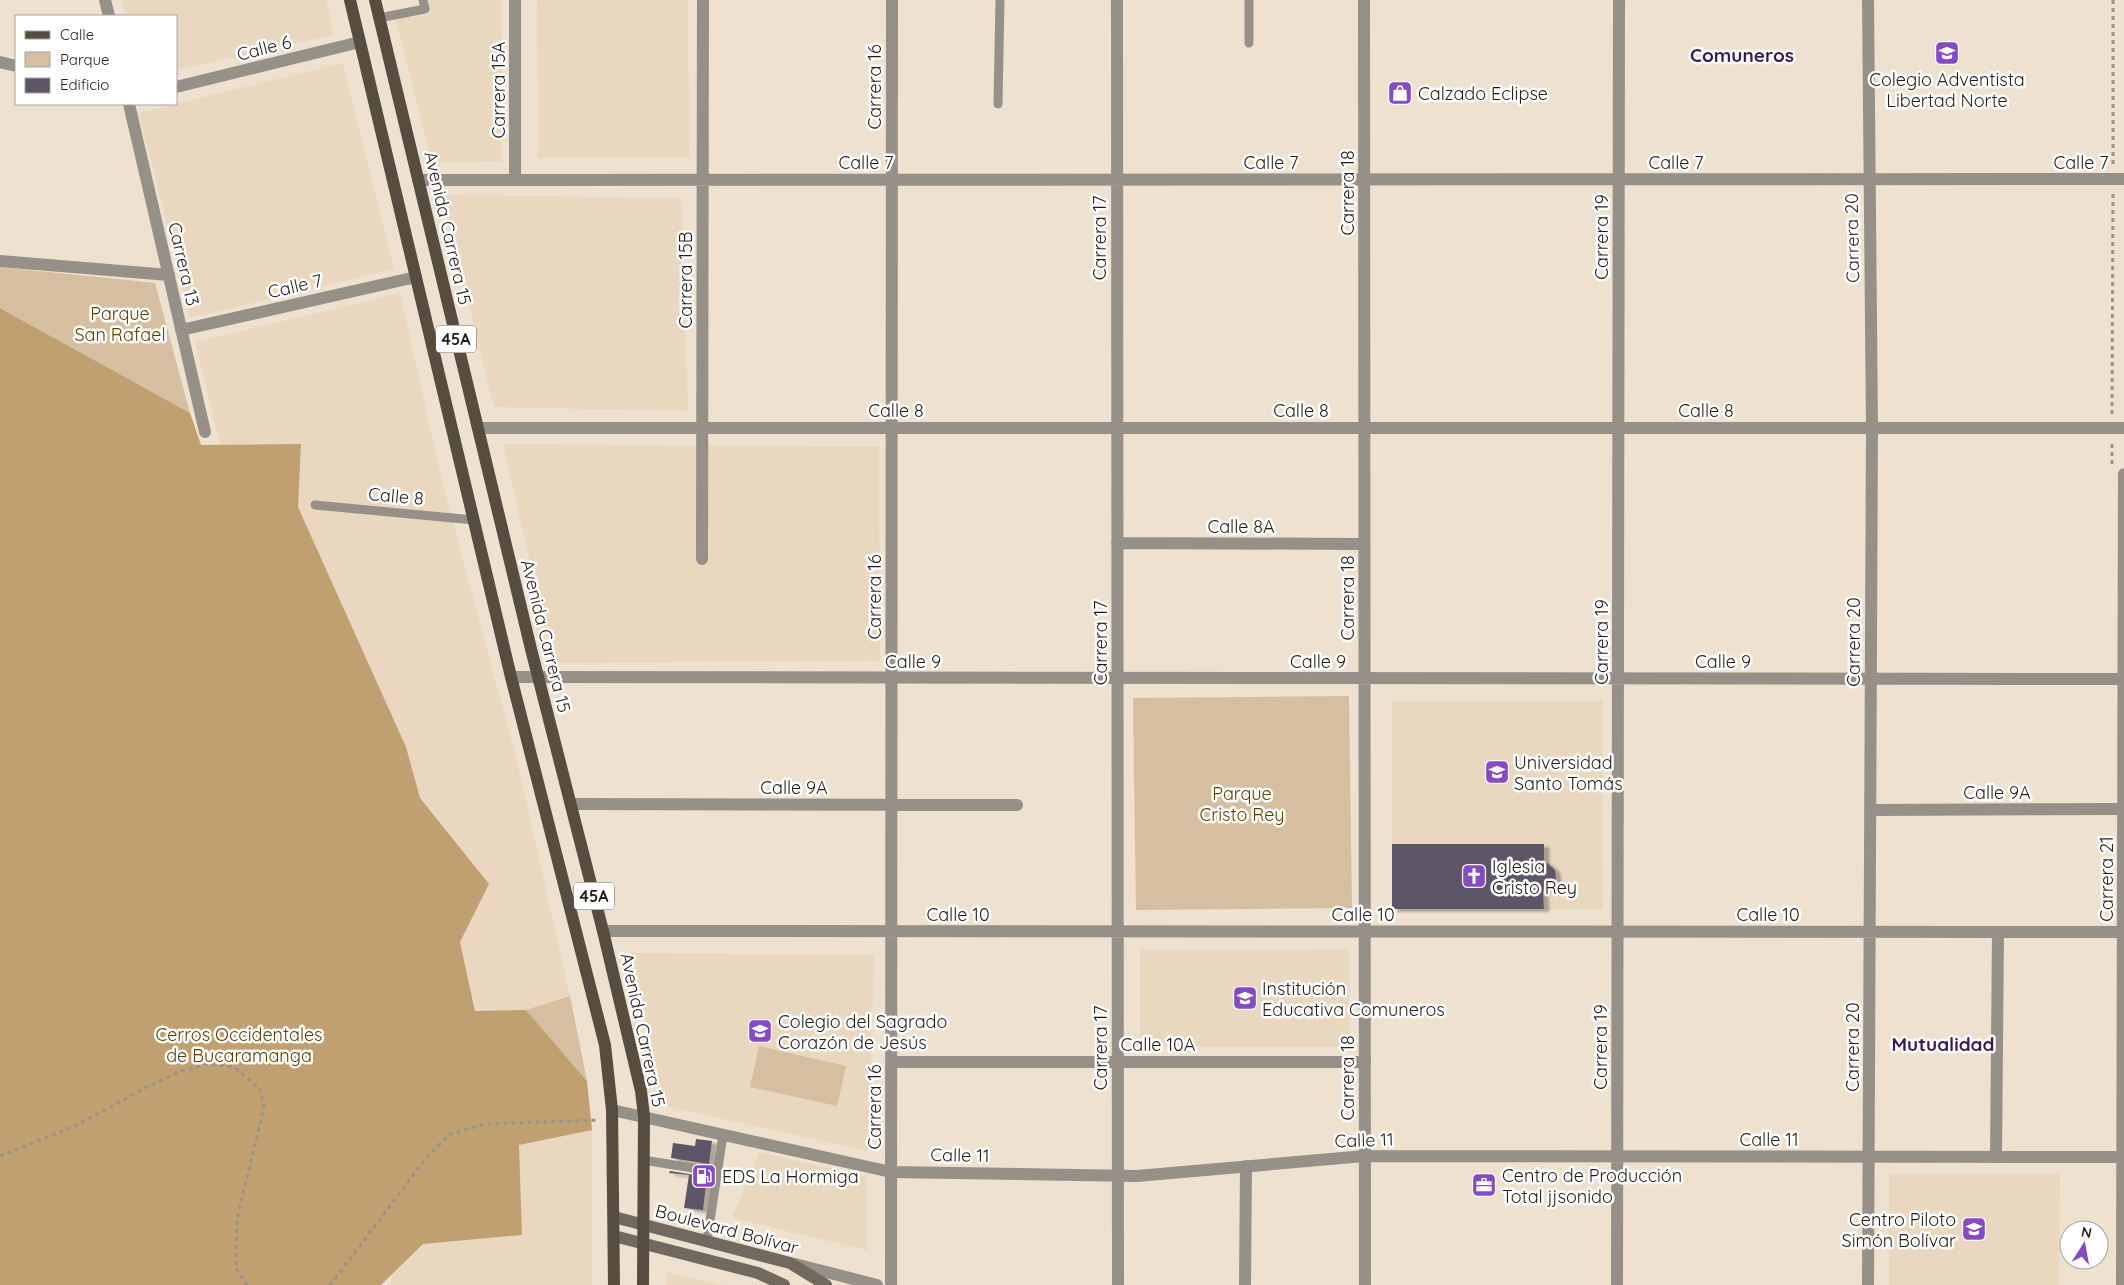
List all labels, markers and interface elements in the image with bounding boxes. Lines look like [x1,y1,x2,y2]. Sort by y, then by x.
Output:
legend [15,15,178,105]
text: Calle [60,25,94,44]
street label: Calle 6 [234,30,294,66]
school or university icon: Colegio Adventista Libertad Norte [1934,40,1960,66]
street label: Carrera 15A [487,41,510,138]
district label: Comuneros [1690,43,1794,67]
street label: Carrera 16 [863,44,886,130]
text: Parque [60,50,110,69]
place label: Colegio Adventista Libertad Norte [1869,68,2025,112]
text: Edificio [60,75,109,94]
shop icon: Calzado Eclipse [1387,80,1413,106]
place label: Calzado Eclipse [1418,82,1548,105]
street label: Avenida Carrera 15 [419,149,477,307]
street label: Carrera 18 [1336,150,1359,236]
street label: Calle 7 [838,151,894,174]
street label: Calle 7 [1243,151,1299,174]
street label: Calle 7 [1648,151,1704,174]
street label: Calle 7 [2053,151,2109,174]
street label: Carrera 20 [1840,193,1864,283]
street label: Carrera 19 [1590,194,1613,280]
street label: Carrera 17 [1088,196,1111,280]
street label: Carrera 13 [163,220,205,308]
street label: Carrera 15B [674,231,697,329]
street label: Calle 7 [266,269,324,303]
park label: Parque San Rafael [74,302,166,346]
road number: 45A [436,326,476,352]
street label: Calle 8 [868,399,924,422]
street label: Calle 8 [1273,399,1329,422]
street label: Calle 8 [1678,399,1734,422]
street label: Calle 8 [367,482,425,510]
street label: Calle 8A [1207,515,1275,538]
street label: Carrera 16 [863,554,886,640]
street label: Carrera 18 [1336,555,1359,641]
street label: Avenida Carrera 15 [516,557,576,715]
street label: Carrera 20 [1842,597,1865,687]
street label: Carrera 19 [1590,599,1613,685]
street label: Carrera 17 [1089,601,1112,685]
street label: Calle 9 [885,650,941,673]
street label: Calle 9 [1290,650,1346,673]
street label: Calle 9 [1695,650,1751,673]
place label: Universidad Santo Tomás [1514,751,1623,795]
school or university icon: Universidad Santo Tomás [1484,759,1510,785]
street label: Calle 9A [760,776,828,799]
street label: Calle 9A [1963,781,2031,804]
park label: Parque Cristo Rey [1199,782,1285,826]
street label: Carrera 21 [2095,836,2118,922]
place label: Iglesia Cristo Rey [1492,855,1577,899]
church icon: Iglesia Cristo Rey [1461,863,1487,889]
road number: 45A [574,882,614,909]
street label: Calle 10 [926,903,990,926]
street label: Calle 10 [1331,903,1395,926]
street label: Calle 10 [1736,903,1800,926]
street label: Avenida Carrera 15 [615,951,671,1109]
place label: Institución Educativa Comuneros [1262,977,1445,1021]
school or university icon: Institución Educativa Comuneros [1232,985,1258,1011]
street label: Carrera 20 [1841,1002,1864,1092]
street label: Carrera 19 [1589,1004,1612,1090]
street label: Carrera 17 [1089,1006,1112,1090]
place label: Colegio del Sagrado Corazón de Jesús [778,1010,947,1054]
school or university icon: Colegio del Sagrado Corazón de Jesús [747,1018,773,1044]
park label: Cerros Occidentales de Bucaramanga [155,1023,323,1067]
district label: Mutualidad [1892,1032,1994,1056]
street label: Calle 10A [1121,1033,1196,1056]
street label: Carrera 18 [1336,1035,1359,1121]
street label: Carrera 16 [863,1064,886,1150]
street label: Calle 11 [1334,1127,1394,1153]
street label: Calle 11 [1739,1128,1799,1151]
street label: Calle 11 [930,1143,990,1167]
fuel station icon: EDS La Hormiga [691,1163,717,1189]
place label: Centro de Producción Total jjsonido [1502,1164,1682,1208]
place label: EDS La Hormiga [722,1165,859,1188]
office icon: Centro de Producción Total jjsonido [1471,1172,1497,1198]
street label: Boulevard Bolívar [653,1199,801,1259]
place label: Centro Piloto Simón Bolívar [1842,1208,1956,1252]
school or university icon: Centro Piloto Simón Bolívar [1961,1216,1987,1242]
north arrow [2059,1220,2109,1270]
text: N [2080,1222,2093,1242]

